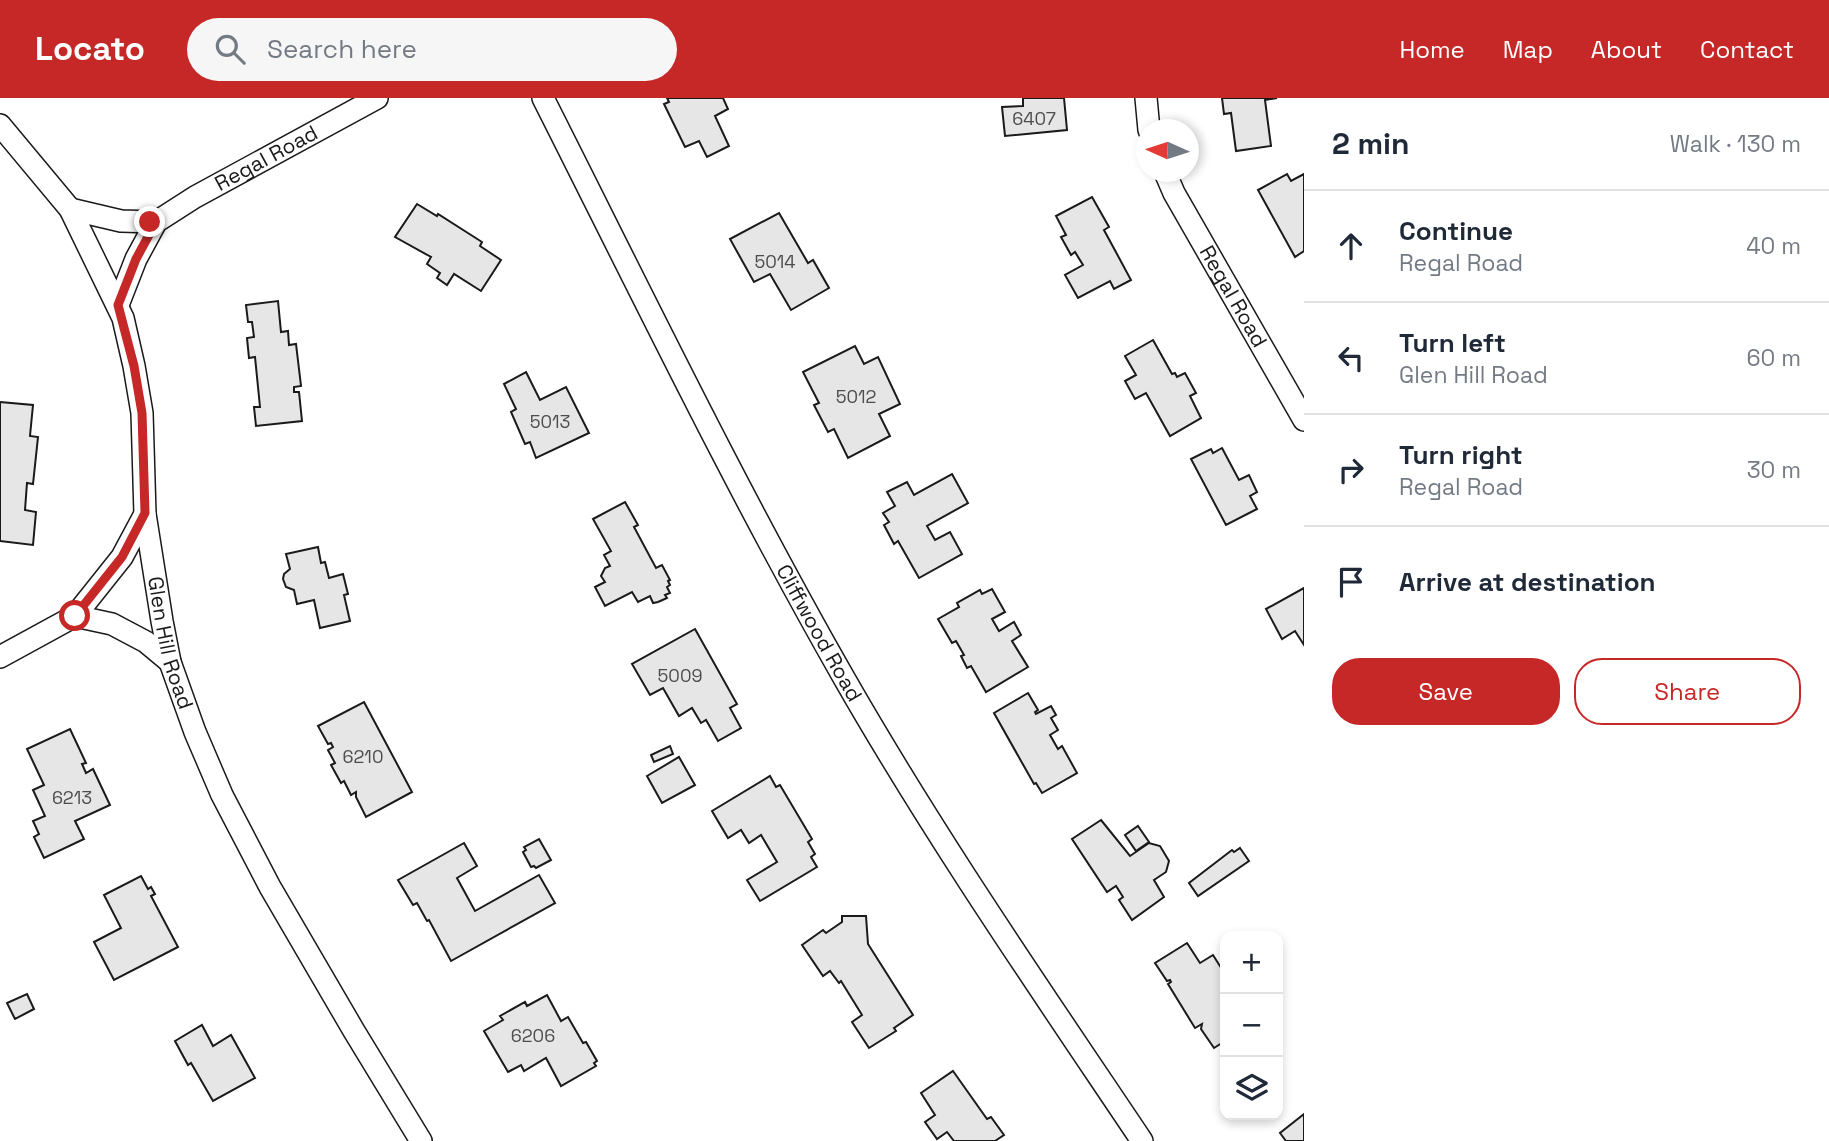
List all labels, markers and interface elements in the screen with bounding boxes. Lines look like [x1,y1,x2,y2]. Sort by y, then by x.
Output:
search box [187,18,677,81]
text: Locato [35,28,145,70]
icon: search [211,30,249,68]
text: Search here [267,32,417,66]
text: Home [1399,34,1465,65]
text: Map [1503,34,1553,65]
text: About [1591,34,1662,65]
text: Contact [1700,34,1794,65]
house number: 6407 [1012,107,1056,130]
street label: Regal Road [210,119,322,197]
north arrow [1136,119,1199,182]
text: 2 min [1332,124,1410,163]
text: Walk · 130 m [1670,129,1801,159]
route end [134,206,165,237]
text: Continue [1399,214,1513,248]
icon: ahead [1332,227,1370,265]
text: 40 m [1746,231,1801,261]
street label: Regal Road [1194,240,1274,352]
text: Regal Road [1399,248,1523,278]
house number: 5014 [754,250,796,273]
text: Turn left [1399,326,1506,360]
icon: left [1332,339,1370,377]
text: 60 m [1746,343,1801,373]
text: Glen Hill Road [1399,360,1548,390]
house number: 5012 [836,385,876,408]
house number: 5013 [530,410,570,433]
text: Turn right [1399,438,1523,472]
icon: right [1332,451,1370,489]
text: 30 m [1747,455,1801,485]
text: Regal Road [1399,472,1523,502]
street label: Cliffwood Road [770,559,869,706]
icon: arrive [1332,563,1370,601]
text: Arrive at destination [1399,565,1656,599]
street label: Glen Hill Road [142,575,200,713]
route start [59,600,90,631]
button: Save [1332,658,1560,725]
button: Share [1574,658,1801,725]
house number: 5009 [658,664,702,687]
house number: 6210 [343,745,383,768]
house number: 6213 [52,786,92,809]
map controls [1220,931,1283,1120]
button: + [1220,931,1283,994]
button: − [1220,994,1283,1057]
house number: 6206 [511,1024,555,1047]
button: layers [1220,1057,1283,1120]

